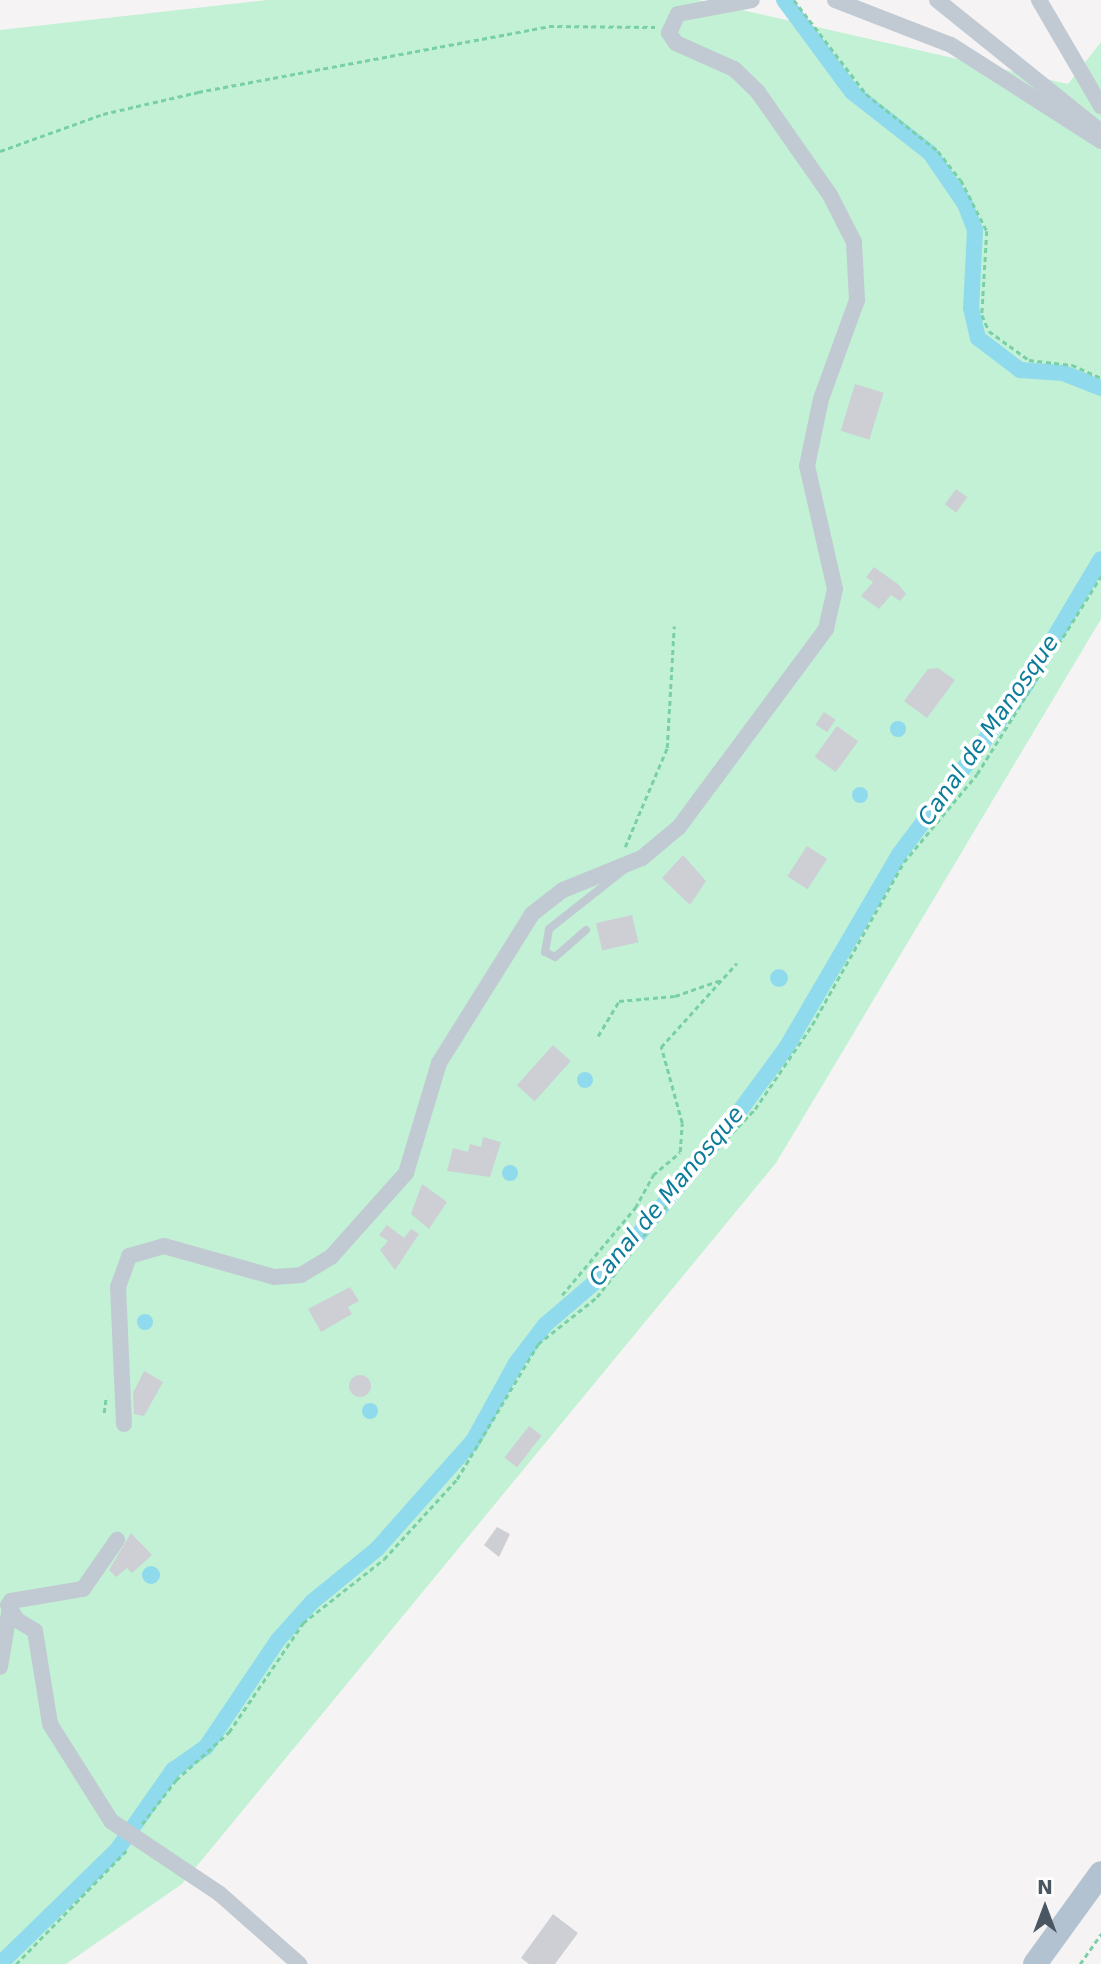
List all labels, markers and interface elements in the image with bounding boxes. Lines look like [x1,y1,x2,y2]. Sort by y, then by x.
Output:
water label: Canal de Manosque [912,629,1064,831]
water label: Canal de Manosque [583,1100,749,1292]
north arrow [1010,1873,1080,1943]
text: N [1037,1876,1053,1898]

